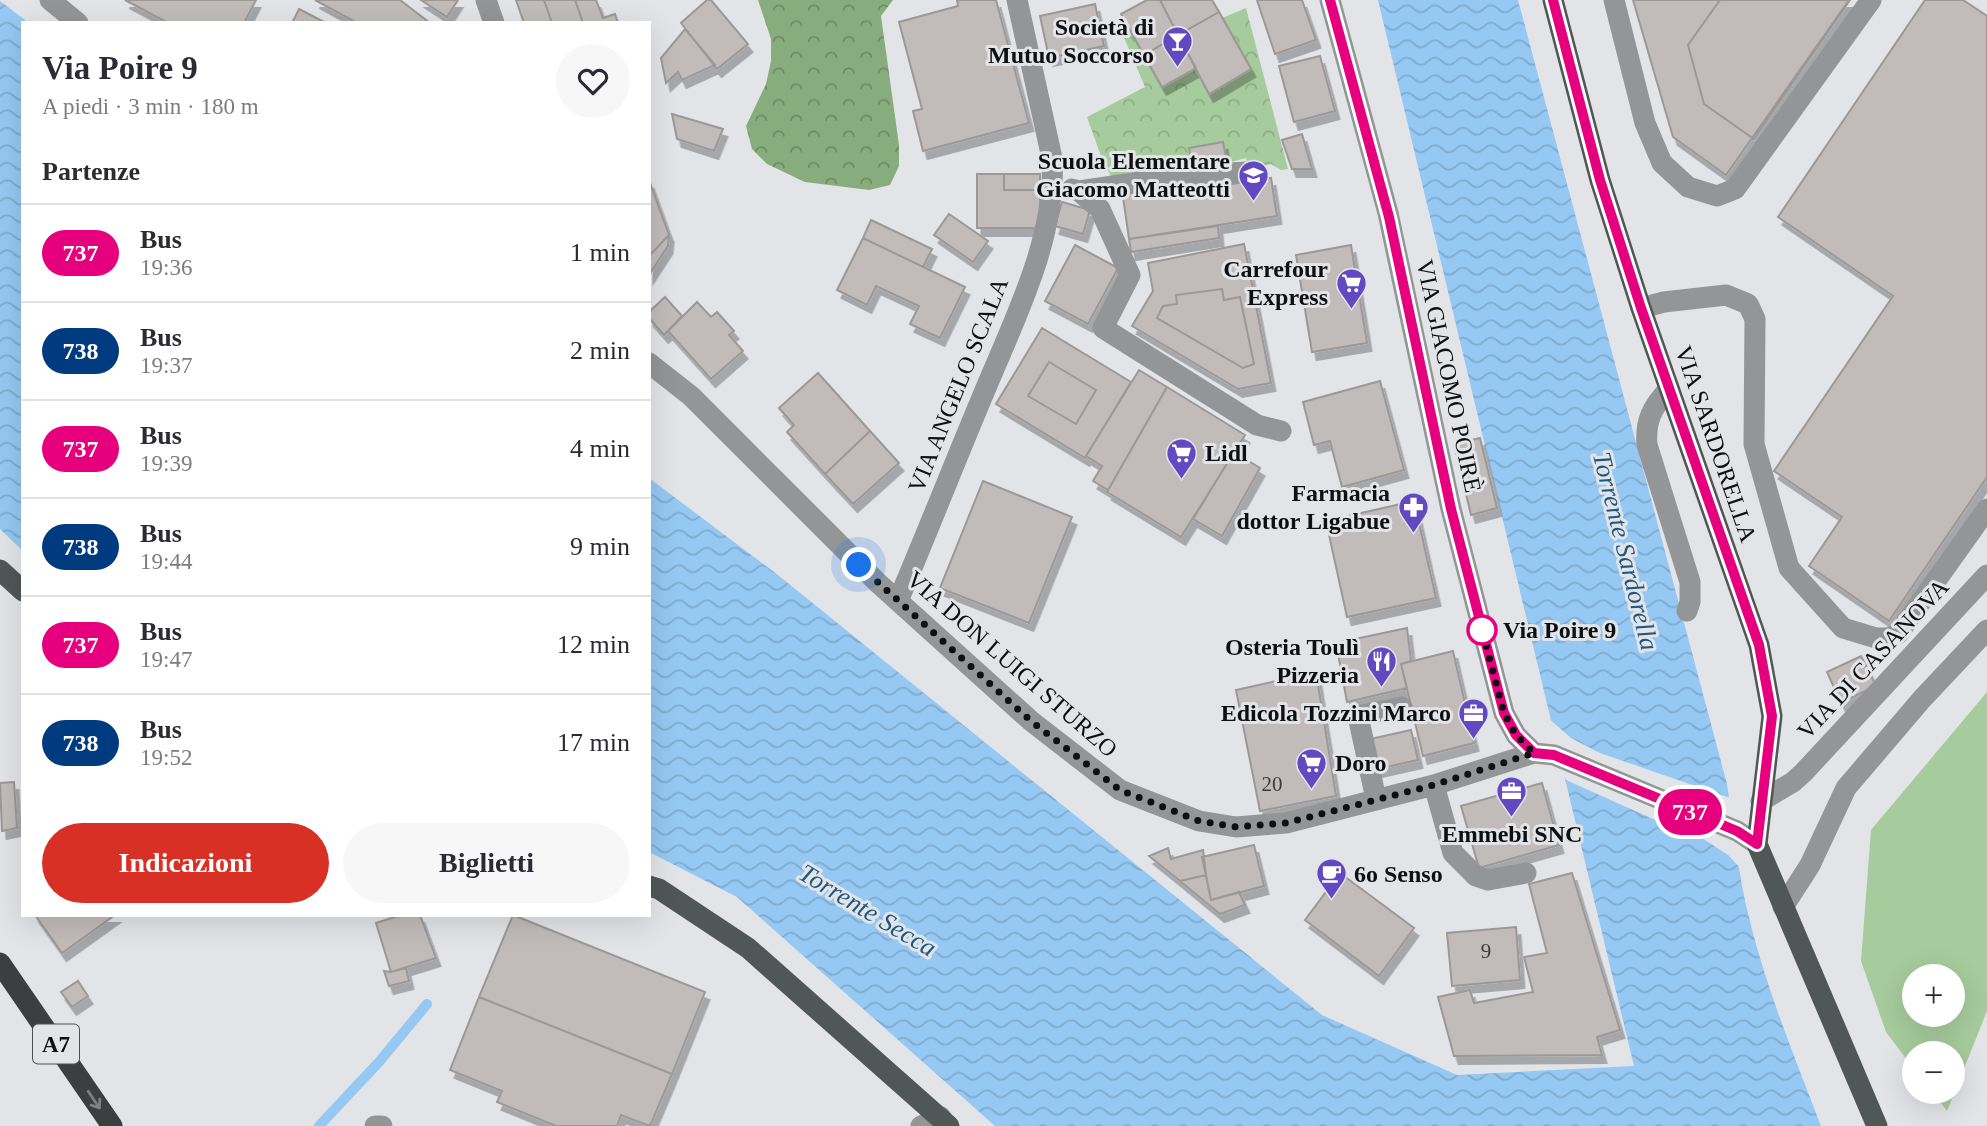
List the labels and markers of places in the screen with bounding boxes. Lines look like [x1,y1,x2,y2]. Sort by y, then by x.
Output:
place label: Società di Mutuo Soccorso [988,14,1154,68]
bar icon: Società di Mutuo Soccorso [1160,24,1194,68]
place label: Scuola Elementare Giacomo Matteotti [1036,148,1230,202]
school or university icon: Scuola Elementare Giacomo Matteotti [1236,158,1270,202]
place label: Carrefour Express [1223,256,1328,310]
supermarket icon: Carrefour Express [1334,266,1368,310]
supermarket icon: Lidl [1165,436,1199,480]
place label: Lidl [1205,440,1248,466]
place label: Farmacia dottor Ligabue [1236,480,1390,534]
pharmacy icon: Farmacia dottor Ligabue [1396,490,1430,534]
marker: Via Poire 9 [1467,615,1497,645]
place label: Via Poire 9 [1503,617,1616,643]
place label: Osteria Toulì Pizzeria [1225,634,1359,688]
restaurant icon: Osteria Toulì Pizzeria [1365,644,1399,688]
office icon: Edicola Tozzini Marco [1457,696,1491,740]
place label: Edicola Tozzini Marco [1221,700,1451,726]
supermarket icon: Doro [1295,746,1329,790]
place label: Doro [1335,750,1387,776]
office icon: Emmebi SNC [1495,775,1529,819]
place label: Emmebi SNC [1442,821,1582,847]
cafe icon: 6o Senso [1314,857,1348,901]
place label: 6o Senso [1354,861,1443,887]

